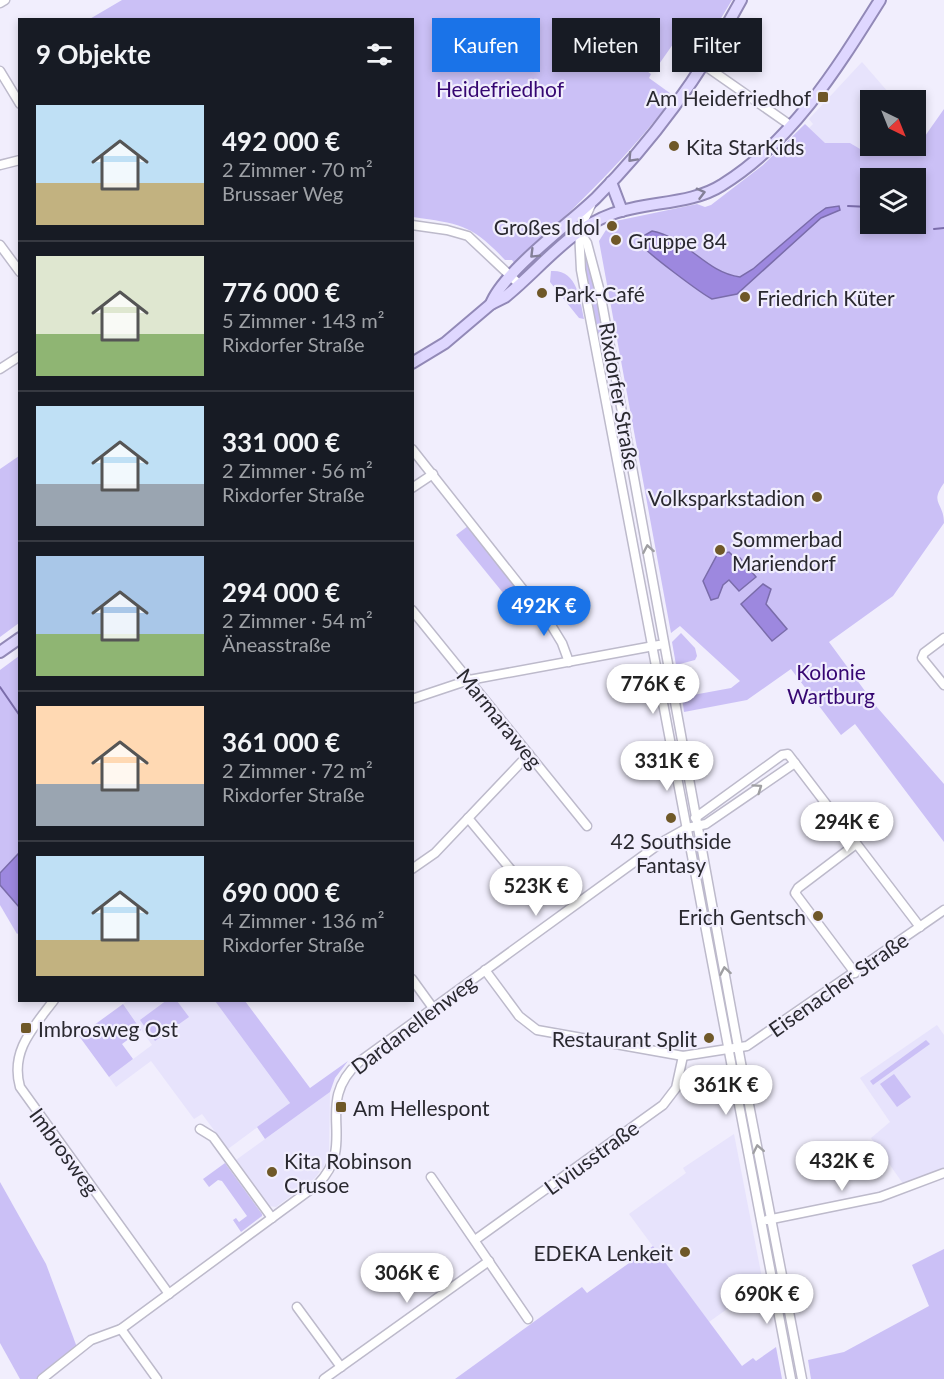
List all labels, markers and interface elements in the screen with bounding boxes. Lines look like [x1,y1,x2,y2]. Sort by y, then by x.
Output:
chip: Kaufen [432,18,540,72]
chip: Mieten [552,18,660,72]
chip: Filter [672,18,762,72]
text: 9 Objekte [36,38,151,70]
icon: filters [363,38,396,71]
park label: Heidefriedhof [436,76,565,101]
place label: Am Heidefriedhof [646,85,812,110]
marker: Am Heidefriedhof [816,90,830,104]
north arrow [860,90,926,156]
map controls [860,90,926,234]
text: 492 000 € [222,125,340,157]
icon: home [84,129,156,201]
place label: Kita StarKids [686,134,804,159]
marker: Kita StarKids [667,139,681,153]
one-way arrow [629,151,640,162]
text: 2 Zimmer · 70 m² [222,157,373,181]
button: layers [860,168,926,234]
text: Brussaer Weg [222,181,343,205]
one-way arrow [695,188,706,200]
place label: Großes Idol [494,214,600,239]
marker: Großes Idol [605,219,619,233]
place label: Gruppe 84 [628,228,727,253]
marker: Gruppe 84 [609,233,623,247]
one-way arrow [530,247,541,258]
text: 776 000 € [222,276,340,308]
icon: home [84,280,156,352]
place label: Park-Café [554,281,645,306]
place label: Friedrich Küter [757,285,895,310]
marker: Park-Café [535,286,549,300]
marker: Friedrich Küter [738,290,752,304]
text: 5 Zimmer · 143 m² [222,308,384,332]
street label: Rixdorfer Straße [595,320,645,472]
text: Rixdorfer Straße [222,332,365,356]
text: 331 000 € [222,426,340,458]
icon: home [84,430,156,502]
text: 2 Zimmer · 56 m² [222,458,373,482]
text: Rixdorfer Straße [222,482,365,506]
place label: Volksparkstadion [648,485,805,510]
marker: Volksparkstadion [810,490,824,504]
place label: Sommerbad Mariendorf [732,526,842,575]
marker: Sommerbad Mariendorf [713,543,727,557]
one-way arrow [642,544,654,553]
text: 294 000 € [222,576,340,608]
icon: home [84,580,156,652]
pin: 492K € [495,586,593,637]
text: 492K € [512,593,576,617]
text: 2 Zimmer · 54 m² [222,608,373,632]
text: Äneasstraße [222,632,331,656]
park label: Kolonie Wartburg [787,659,875,708]
street label: Marmaraweg [452,663,548,773]
pin: 776K € [604,664,702,715]
text: 776K € [621,671,685,695]
text: 361 000 € [222,726,340,758]
icon: home [84,730,156,802]
pin: 331K € [618,741,716,792]
text: 331K € [635,748,699,772]
text: 2 Zimmer · 72 m² [222,758,373,782]
text: Rixdorfer Straße [222,782,365,806]
one-way arrow [751,784,762,795]
pin: 294K € [798,802,896,853]
text: 294K € [815,809,879,833]
marker: 42 Southside Fantasy [664,811,678,825]
place label: 42 Southside Fantasy [611,828,731,877]
pin: 523K € [487,866,585,917]
text: 523K € [504,873,568,897]
text: 690 000 € [222,876,340,908]
icon: home [84,880,156,952]
place label: Erich Gentsch [678,904,806,929]
text: 4 Zimmer · 136 m² [222,908,384,932]
marker: Erich Gentsch [811,909,825,923]
street label: Eisenacher Straße [763,927,913,1041]
text: Rixdorfer Straße [222,932,365,956]
one-way arrow [719,966,732,976]
street label: Dardanellenweg [346,969,480,1079]
place label: Imbrosweg Ost [38,1016,178,1041]
marker: Imbrosweg Ost [19,1021,33,1035]
place label: Restaurant Split [552,1026,697,1051]
marker: Restaurant Split [702,1031,716,1045]
pin: 361K € [677,1065,775,1116]
text: 361K € [694,1072,758,1096]
place label: Am Hellespont [353,1095,490,1120]
marker: Am Hellespont [334,1100,348,1114]
street label: Imbrosweg [25,1103,105,1199]
street label: Liviusstraße [539,1114,643,1200]
pin: 432K € [793,1141,891,1192]
one-way arrow [752,1145,765,1155]
place label: Kita Robinson Crusoe [284,1148,412,1197]
text: 432K € [810,1148,874,1172]
marker: Kita Robinson Crusoe [265,1165,279,1179]
place label: EDEKA Lenkeit [533,1240,673,1265]
marker: EDEKA Lenkeit [678,1245,692,1259]
pin: 306K € [358,1253,456,1304]
text: 306K € [375,1260,439,1284]
pin: 690K € [718,1274,816,1325]
text: 690K € [735,1281,799,1305]

